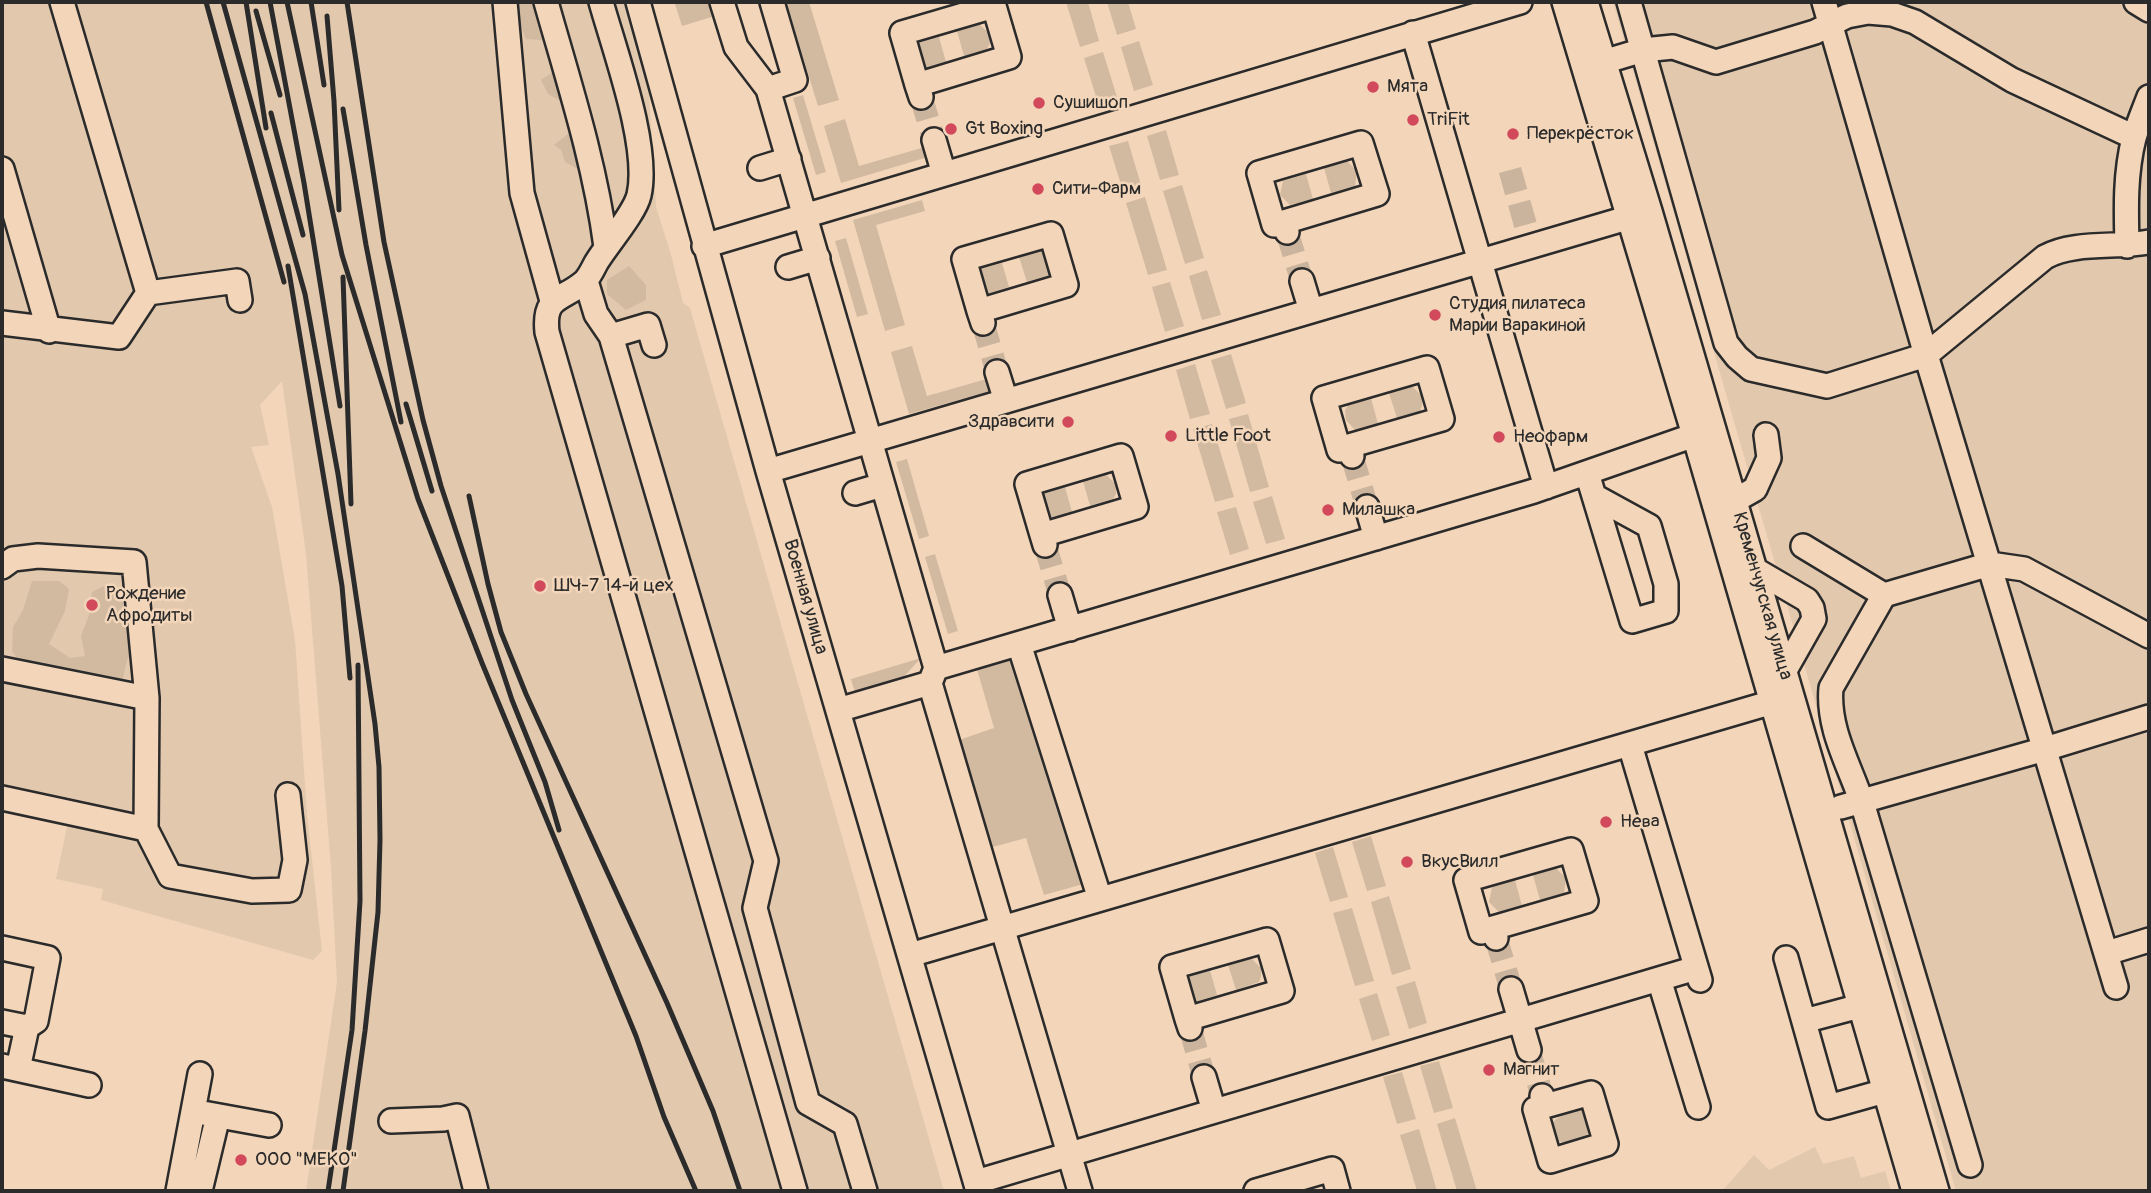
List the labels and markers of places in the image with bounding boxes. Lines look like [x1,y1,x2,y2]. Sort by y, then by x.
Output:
place label: Мята [1387,76,1428,98]
marker: Мята [1365,79,1381,95]
place label: Сушишоп [1053,92,1128,114]
marker: Сушишоп [1031,95,1047,111]
place label: TriFit [1427,109,1470,131]
marker: TriFit [1405,112,1421,128]
place label: Gt Boxing [965,118,1043,140]
marker: Gt Boxing [943,121,959,137]
place label: Перекрёсток [1527,123,1634,145]
marker: Перекрёсток [1505,126,1521,142]
place label: Сити-Фарм [1052,178,1141,200]
marker: Сити-Фарм [1030,181,1046,197]
place label: Студия пилатеса Марии Варакиной [1449,293,1586,337]
marker: Студия пилатеса Марии Варакиной [1427,307,1443,323]
place label: Здравсити [968,411,1054,433]
marker: Здравсити [1060,414,1076,430]
place label: Little Foot [1185,425,1271,447]
place label: Неофарм [1513,426,1588,448]
marker: Little Foot [1163,428,1179,444]
marker: Неофарм [1491,429,1507,445]
place label: Милашка [1342,499,1415,521]
marker: Милашка [1320,502,1336,518]
place label: ШЧ-7 14-й цех [554,575,674,597]
marker: ШЧ-7 14-й цех [532,578,548,594]
place label: Рождение Афродиты [106,583,193,627]
marker: Рождение Афродиты [84,597,100,613]
place label: Нева [1620,811,1660,833]
marker: Нева [1598,814,1614,830]
place label: ВкусВилл [1421,851,1499,873]
marker: ВкусВилл [1399,854,1415,870]
place label: Магнит [1503,1059,1559,1081]
marker: Магнит [1481,1062,1497,1078]
place label: OOO "MEKO" [255,1149,358,1171]
marker: OOO "MEKO" [233,1152,249,1168]

